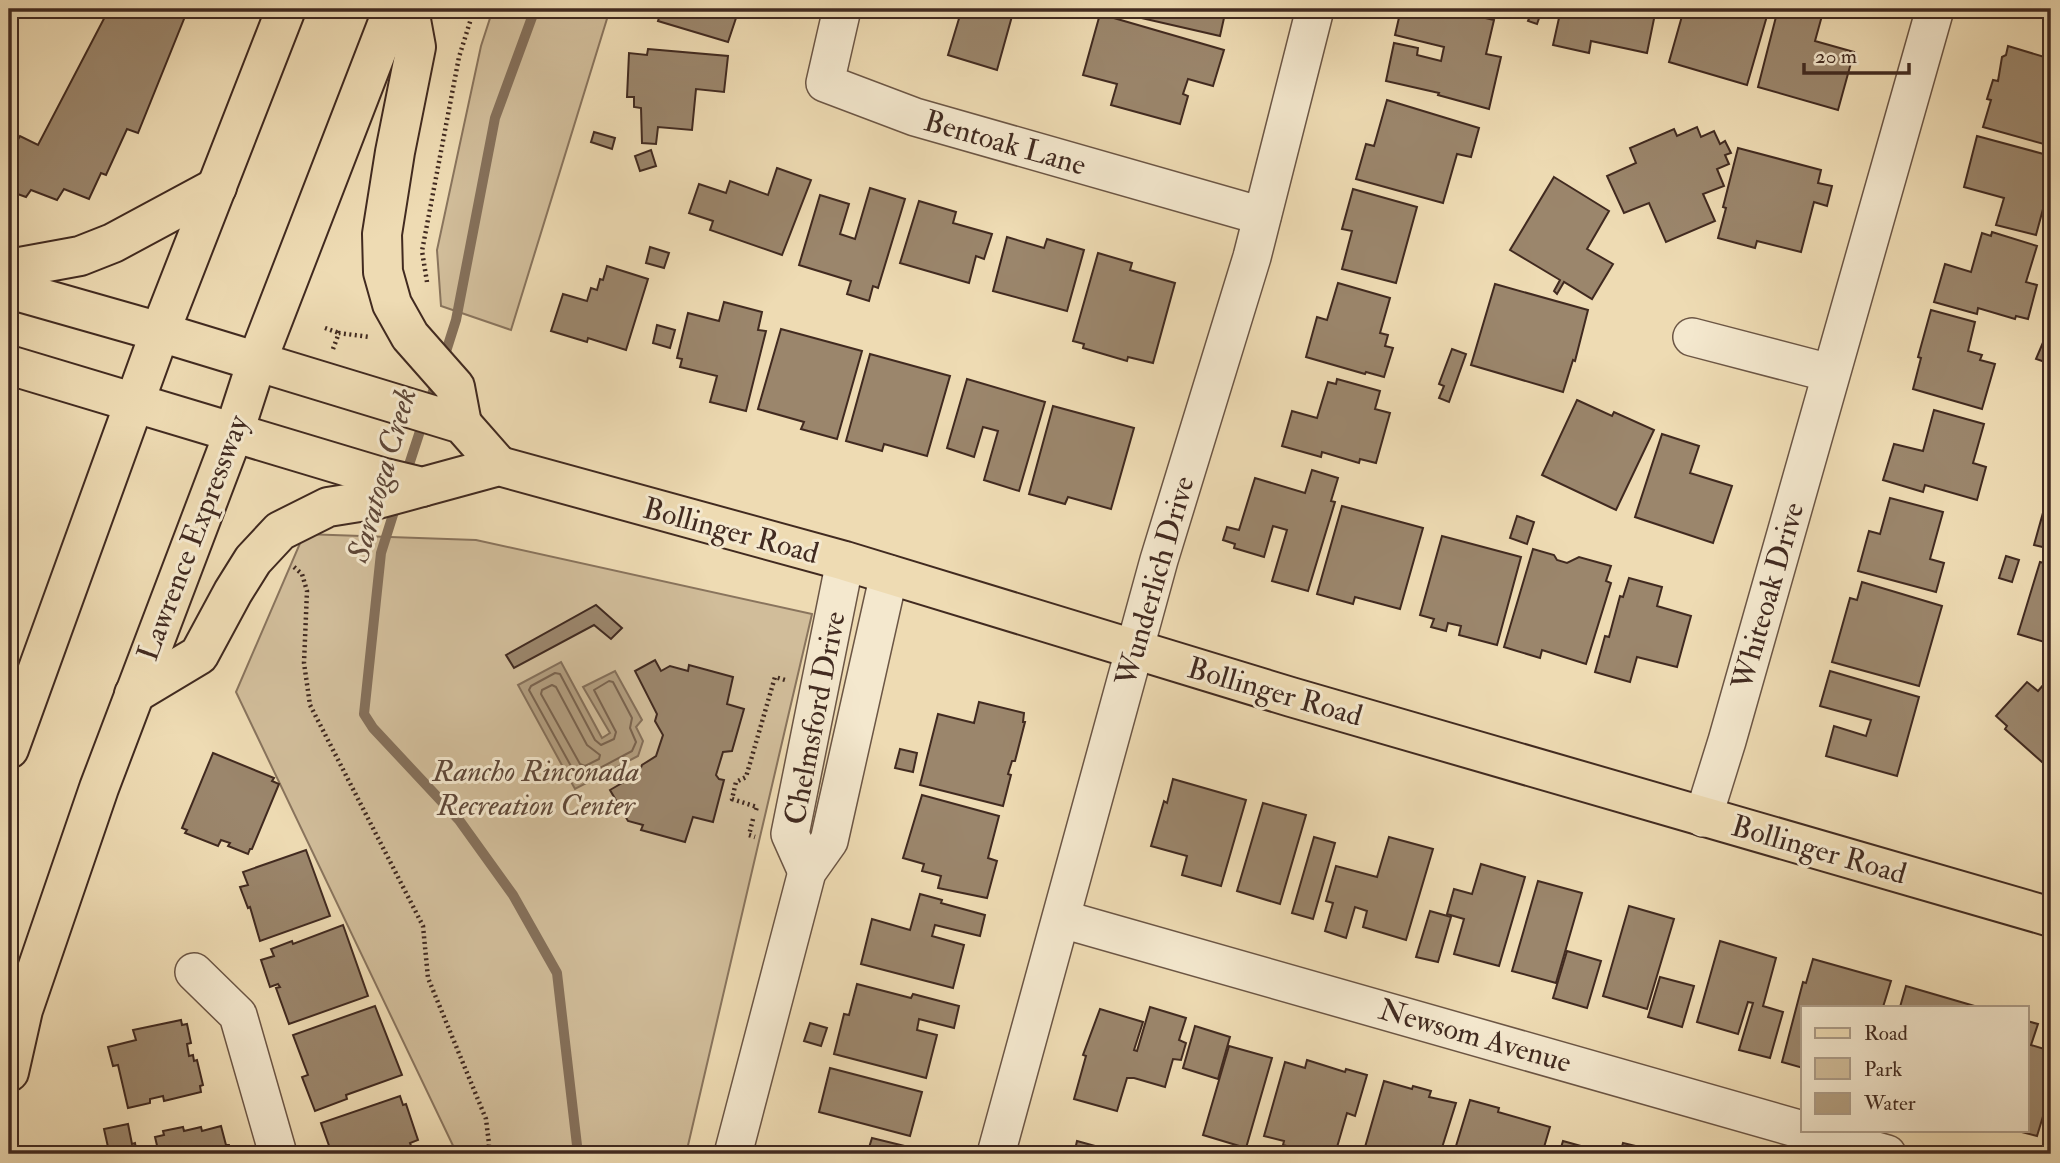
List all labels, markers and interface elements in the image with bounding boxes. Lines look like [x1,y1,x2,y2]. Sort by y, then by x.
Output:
scale bar [1804,32,1910,76]
text: 20 m [1815,43,1857,70]
street label: Bentoak Lane [920,102,1090,184]
water label: Saratoga Creek [338,383,426,568]
street label: Lawrence Expressway [129,409,257,666]
street label: Wunderlich Drive [1107,472,1203,691]
street label: Bollinger Road [639,490,823,572]
street label: Whiteoak Drive [1723,498,1812,695]
street label: Chelmsford Drive [776,608,854,828]
street label: Bollinger Road [1183,649,1367,735]
park label: Rancho Rinconada Recreation Center [432,753,640,824]
street label: Bollinger Road [1727,807,1911,893]
street label: Newsom Avenue [1375,991,1575,1081]
legend [1801,1006,2028,1132]
text: Road [1864,1020,1909,1047]
text: Park [1864,1056,1902,1083]
text: Water [1863,1090,1916,1117]

